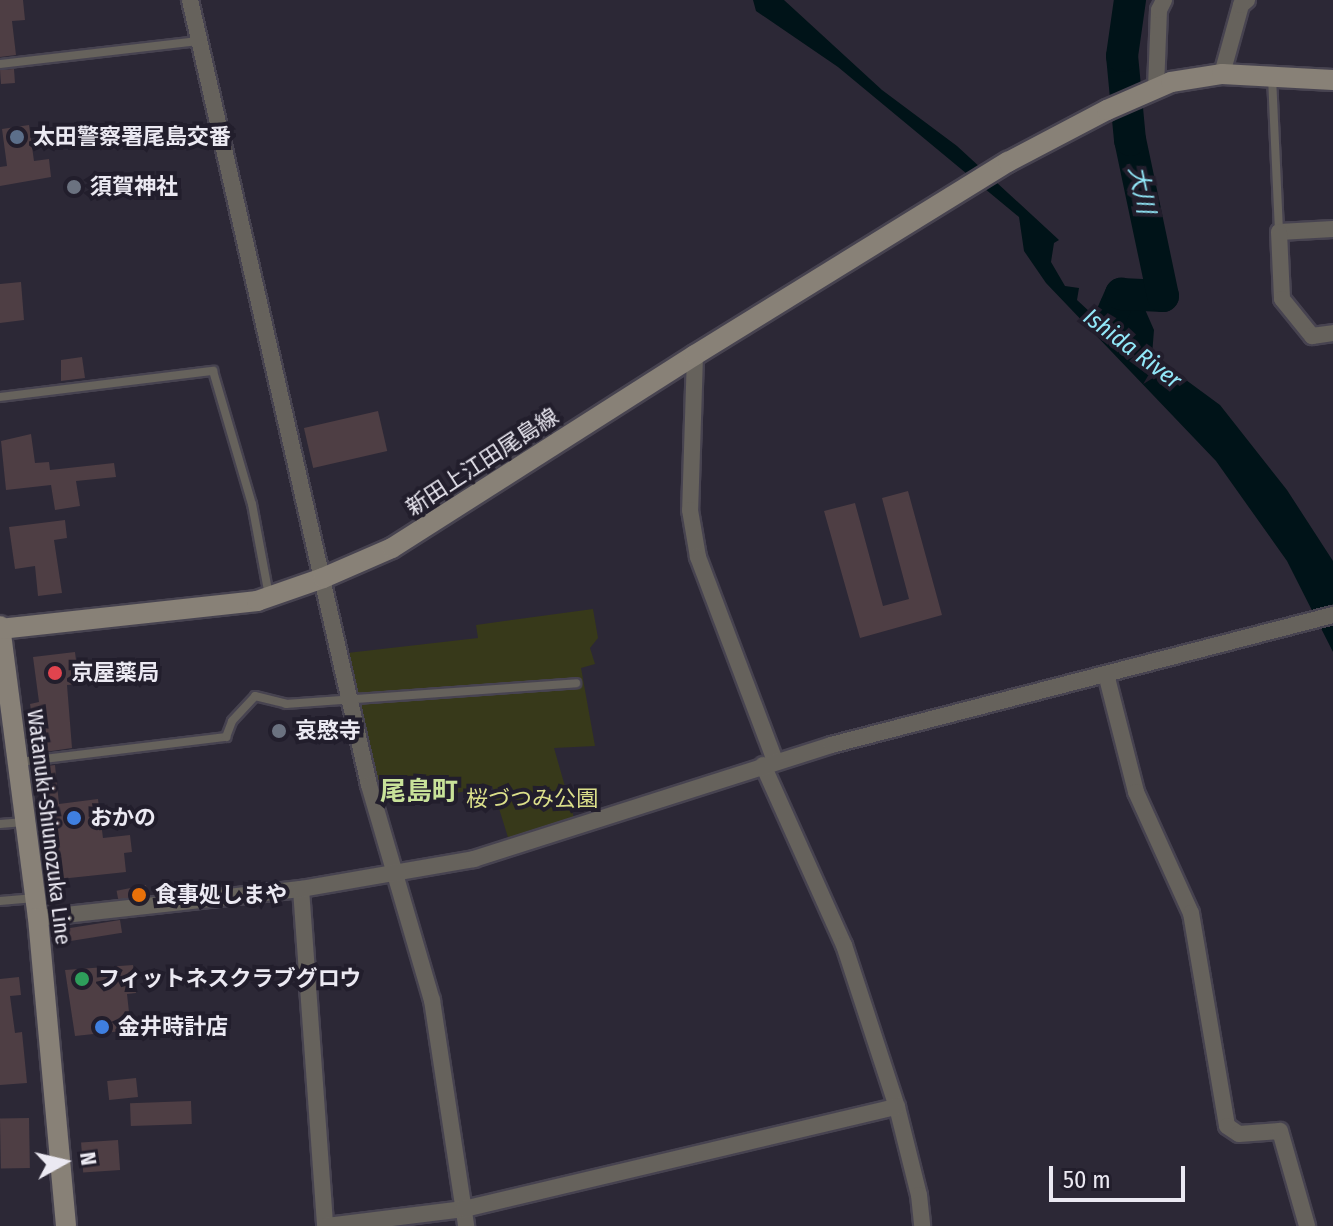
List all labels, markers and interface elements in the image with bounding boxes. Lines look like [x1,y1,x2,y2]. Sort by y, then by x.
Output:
place label: 太田警察署尾島交番 [33,124,231,150]
marker: 太田警察署尾島交番 [8,128,26,146]
water label: 大川 [1122,164,1160,216]
place label: 須賀神社 [90,174,178,200]
marker: 須賀神社 [65,178,83,196]
water label: Ishida River [1077,303,1187,395]
street label: 新田上江田尾島線 [401,403,563,521]
place label: 京屋薬局 [71,660,159,686]
marker: 京屋薬局 [46,664,64,682]
street label: Watanuki-Shiunozuka Line [21,708,77,946]
place label: 哀愍寺 [295,718,361,744]
marker: 哀愍寺 [270,722,288,740]
district label: 尾島町 [380,776,458,808]
park label: 桜づつみ公園 [466,786,598,812]
place label: おかの [90,805,156,831]
marker: おかの [65,809,83,827]
place label: 食事処しまや [155,882,287,908]
marker: 食事処しまや [130,886,148,904]
place label: フィットネスクラブグロウ [98,966,362,992]
marker: フィットネスクラブグロウ [73,970,91,988]
place label: 金井時計店 [118,1014,228,1040]
marker: 金井時計店 [93,1018,111,1036]
north arrow [24,1122,104,1202]
text: N [74,1150,103,1167]
scale bar [1053,1150,1189,1200]
text: 50 m [1063,1166,1111,1194]

